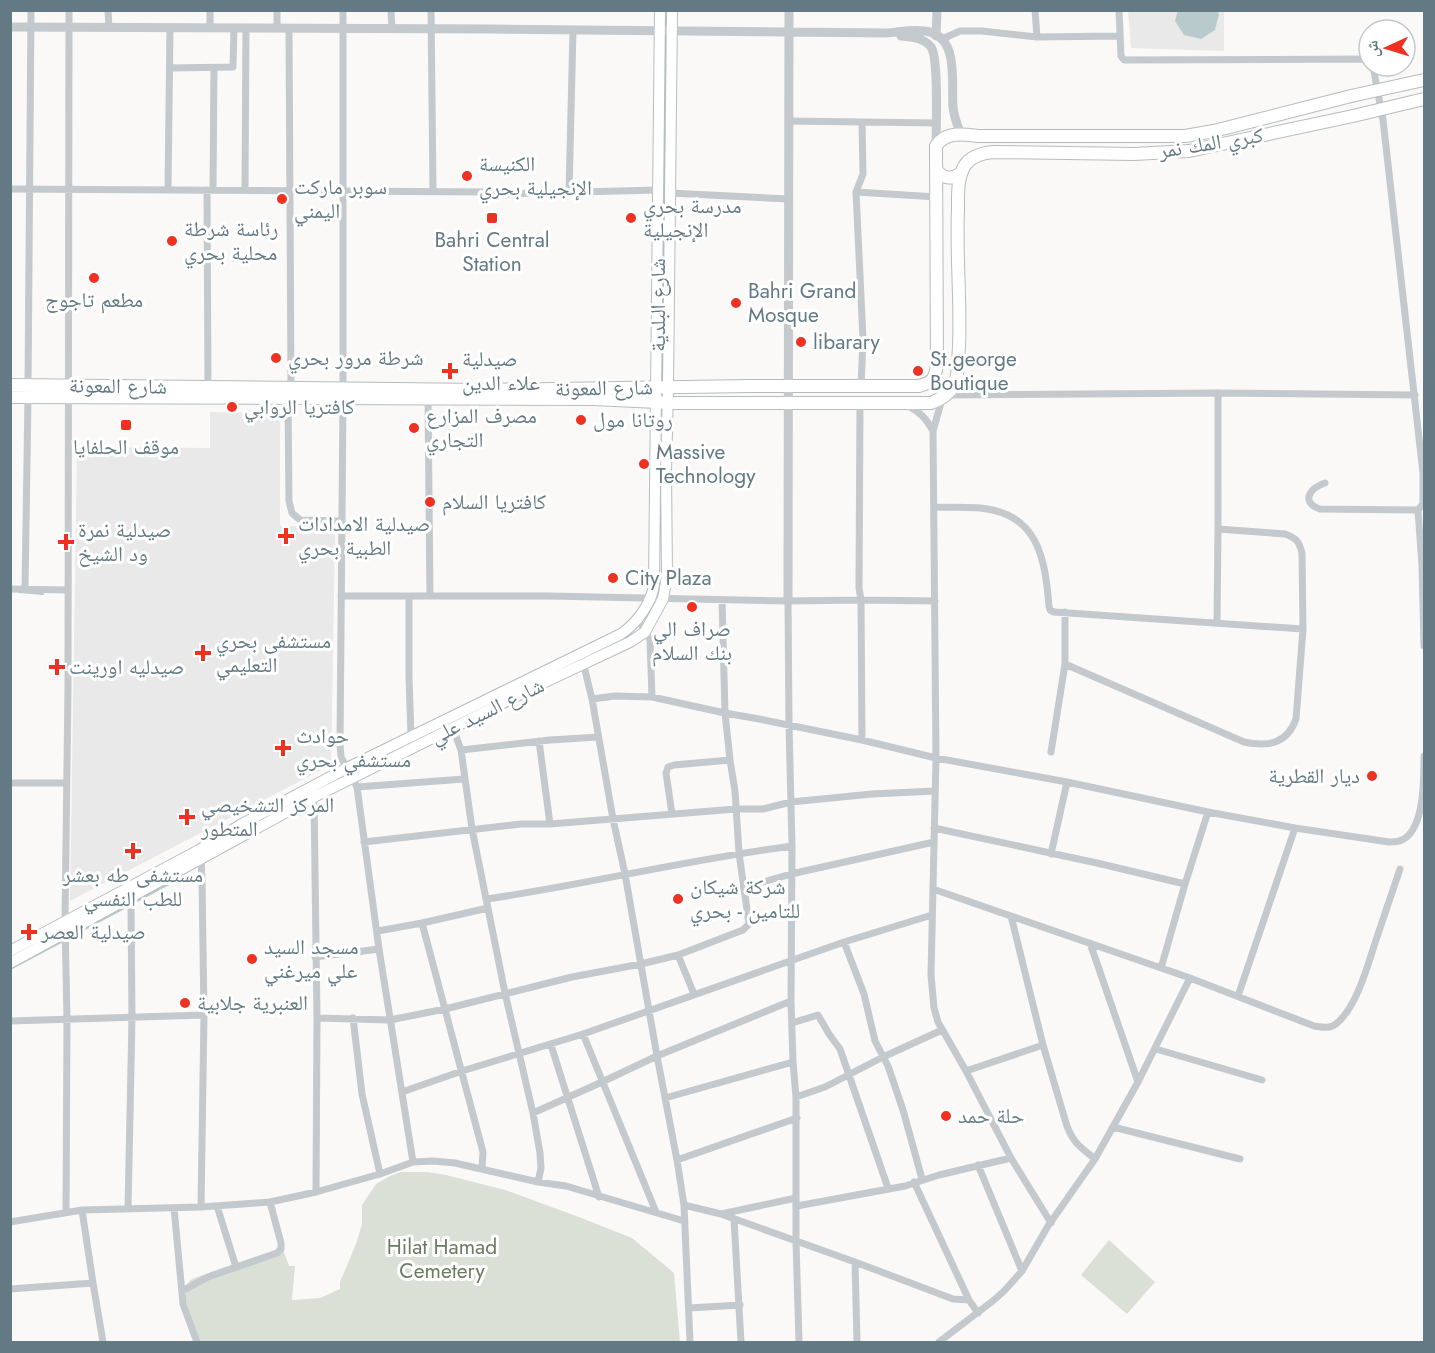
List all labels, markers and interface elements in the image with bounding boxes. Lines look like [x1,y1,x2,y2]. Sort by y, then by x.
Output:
north arrow [1357,18,1417,78]
text: ش [1360,40,1385,58]
street label: كبري المك نمر [1156,120,1266,168]
place label: الكنيسة الإنجيلية بحري [479,149,592,204]
marker: الكنيسة الإنجيلية بحري [460,169,474,183]
place label: سوبر ماركت اليمني [294,172,387,227]
place label: مدرسة بحري الإنجيلية [643,191,741,245]
marker: سوبر ماركت اليمني [275,192,289,206]
marker: Bahri Central Station [485,211,499,225]
marker: مدرسة بحري الإنجيلية [624,211,638,225]
place label: رئاسة شرطة محلية بحري [184,214,278,269]
place label: Bahri Central Station [434,225,550,279]
marker: رئاسة شرطة محلية بحري [165,234,179,248]
street label: شارع البلدية [643,258,673,352]
marker: مطعم تاجوج [87,271,101,285]
place label: Bahri Grand Mosque [748,276,856,330]
place label: مطعم تاجوج [45,285,143,315]
marker: Bahri Grand Mosque [729,296,743,310]
place label: libarary [813,327,880,357]
marker: libarary [794,335,808,349]
place label: شرطة مرور بحري [288,343,423,374]
place label: صيدلية علاء الدين [462,344,540,398]
place label: St.george Boutique [930,344,1017,398]
marker: شرطة مرور بحري [269,351,283,365]
marker: صيدلية علاء الدين [443,364,457,378]
marker: St.george Boutique [911,364,925,378]
street label: شارع المعونة [69,370,167,402]
street label: شارع المعونة [555,372,653,404]
place label: كافتريا الروابي [244,392,355,423]
marker: كافتريا الروابي [225,400,239,414]
place label: مصرف المزارع التجاري [426,401,537,456]
place label: روتانا مول [593,405,673,435]
marker: روتانا مول [574,413,588,427]
marker: موقف الحلفايا [119,418,133,432]
marker: مصرف المزارع التجاري [407,421,421,435]
place label: موقف الحلفايا [73,432,179,462]
place label: Massive Technology [656,437,756,491]
marker: Massive Technology [637,457,651,471]
place label: كافتريا السلام [442,487,546,517]
marker: كافتريا السلام [423,495,437,509]
place label: صيدلية الامدادات الطبية بحري [298,509,430,564]
place label: صيدلية نمرة ود الشيخ [78,515,171,569]
marker: صيدلية الامدادات الطبية بحري [279,529,293,543]
marker: صيدلية نمرة ود الشيخ [59,535,73,549]
place label: City Plaza [625,563,712,593]
marker: City Plaza [606,571,620,585]
marker: صراف الي بنك السلام [685,600,699,614]
place label: صراف الي بنك السلام [652,614,732,668]
place label: مستشفى بحري التعليمي [216,626,331,681]
marker: مستشفى بحري التعليمي [194,644,212,662]
place label: صيدليه اورينت [69,652,184,682]
marker: صيدليه اورينت [50,660,64,674]
street label: شارع السيد علي [425,670,550,753]
place label: حوادث مستشفي بحري [296,721,411,776]
marker: حوادث مستشفي بحري [274,739,292,757]
place label: ديار القطرية [1268,761,1360,791]
marker: ديار القطرية [1365,769,1379,783]
place label: المركز التشخيصي المتطور [200,790,334,844]
marker: المركز التشخيصي المتطور [178,808,196,826]
marker: مستشفى طه بعشر للطب النفسي [124,842,142,860]
place label: مستشفى طه بعشر للطب النفسي [62,860,203,915]
place label: شركة شيكان للتامين - بحري [690,872,800,927]
marker: شركة شيكان للتامين - بحري [671,892,685,906]
place label: صيدلية العصر [40,917,146,947]
marker: صيدلية العصر [22,925,36,939]
place label: مسجد السيد علي ميرغني [264,932,359,987]
marker: مسجد السيد علي ميرغني [245,952,259,966]
place label: العنبرية جلابية [197,988,308,1018]
marker: العنبرية جلابية [178,996,192,1010]
place label: حلة حمد [958,1101,1024,1131]
marker: حلة حمد [939,1109,953,1123]
park label: Hilat Hamad Cemetery [387,1232,497,1286]

